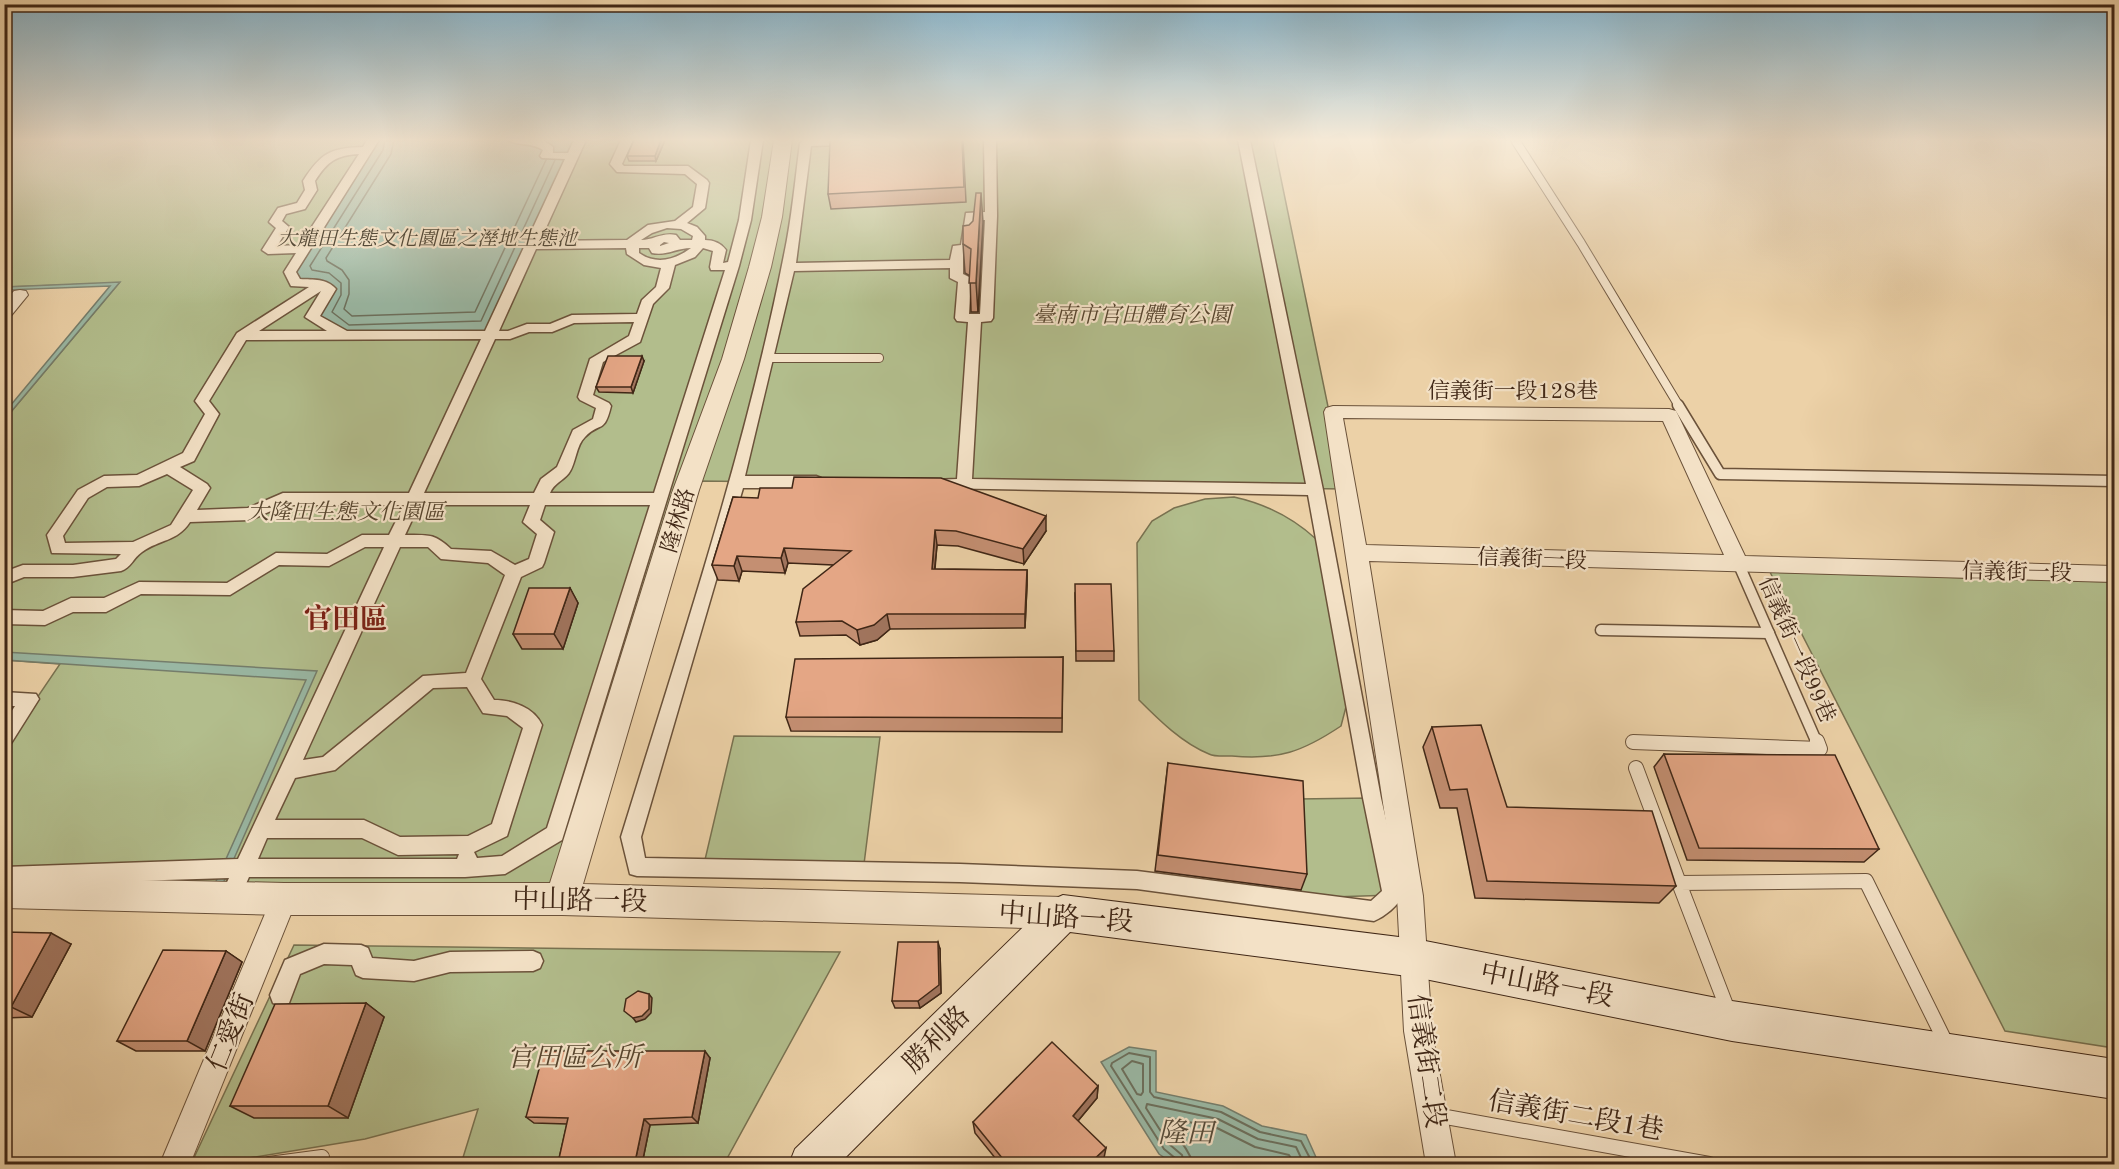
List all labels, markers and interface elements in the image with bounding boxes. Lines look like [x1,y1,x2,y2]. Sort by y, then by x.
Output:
water label: 大龍田生態文化園區之溼地生態池 [277,228,579,250]
park label: 臺南市官田體育公園 [1033,303,1234,327]
street label: 信義街一段128巷 [1428,379,1598,403]
street label: 隆林路 [657,485,699,555]
park label: 大隆田生態文化園區 [247,500,448,524]
street label: 信義街一段 [1477,545,1587,573]
street label: 信義街一段 [1962,559,2072,585]
street label: 信義街一段99巷 [1754,573,1840,726]
district label: 官田區 [304,603,388,635]
street label: 中山路一段 [512,885,648,916]
street label: 中山路一段 [998,898,1134,937]
street label: 中山路一段 [1478,957,1616,1012]
street label: 仁愛街 [202,989,259,1075]
street label: 信義街二段 [1403,992,1450,1130]
street label: 勝利路 [897,1000,975,1078]
park label: 官田區公所 [507,1043,645,1072]
street label: 信義街二段1巷 [1486,1086,1666,1145]
water label: 隆田 [1158,1118,1217,1149]

